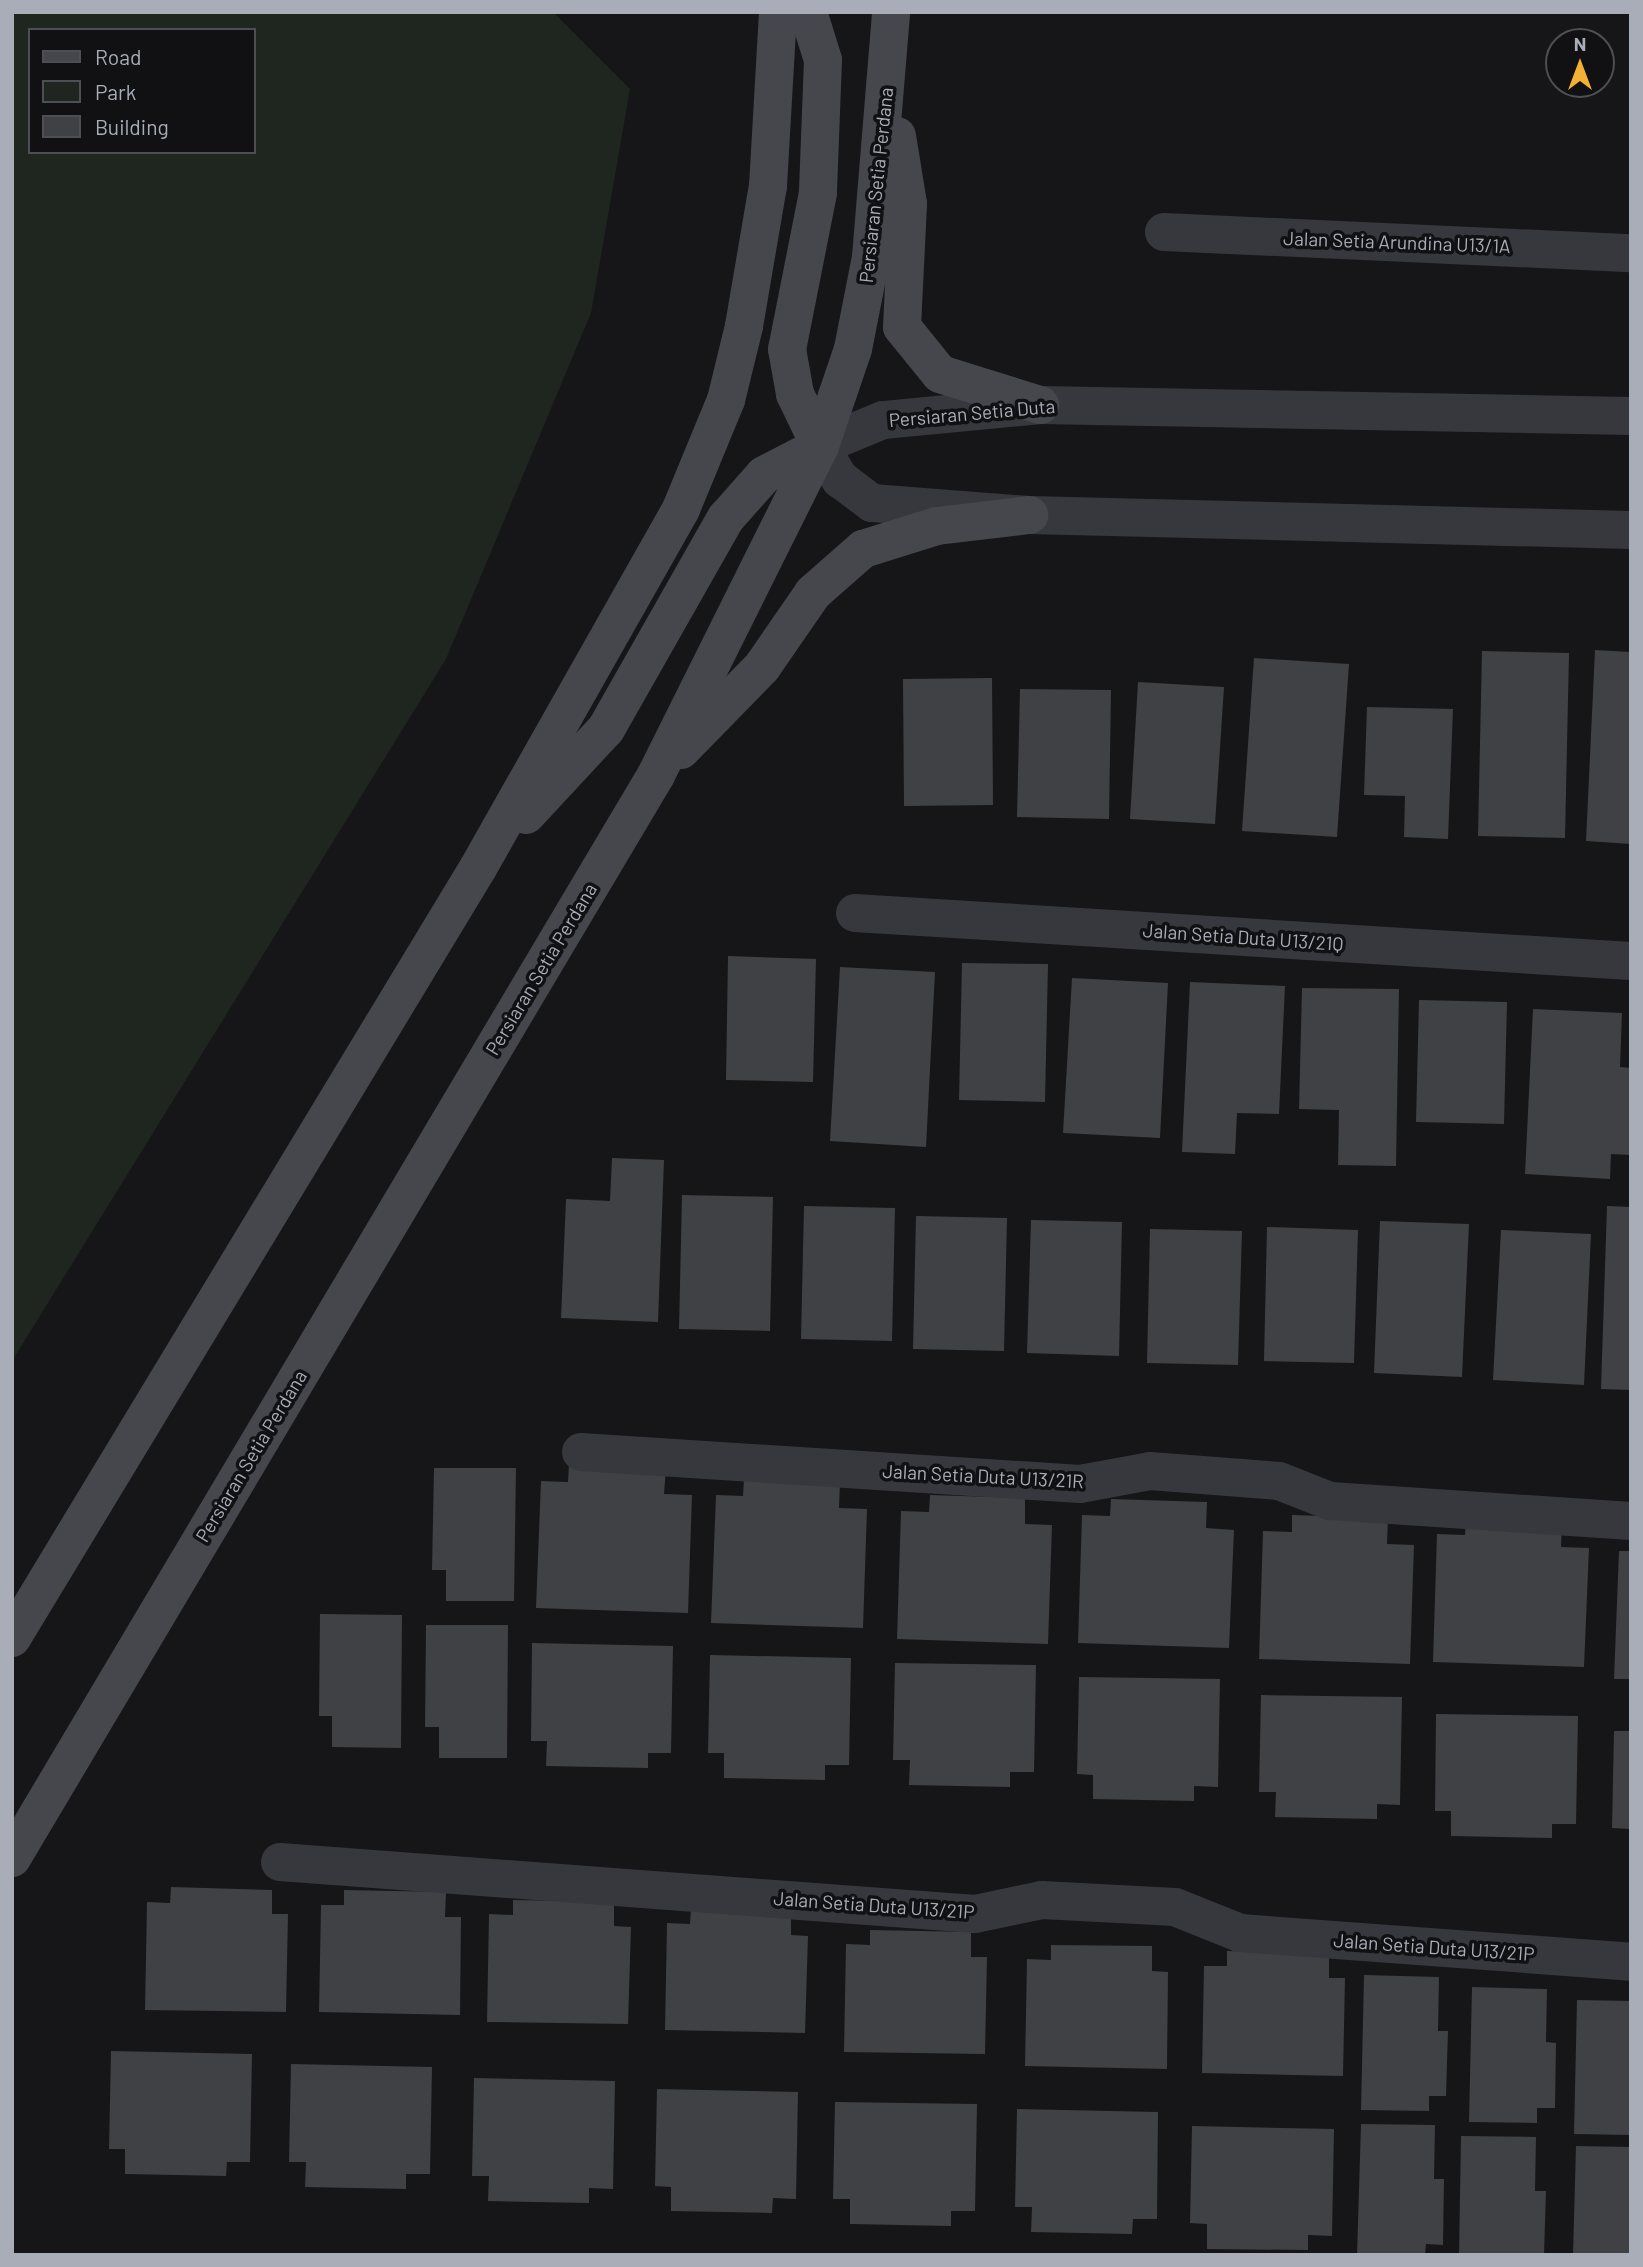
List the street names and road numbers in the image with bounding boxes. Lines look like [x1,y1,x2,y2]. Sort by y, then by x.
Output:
street label: Persiaran Setia Perdana [854,86,898,284]
street label: Jalan Setia Arundina U13/1A [1283,227,1511,257]
street label: Persiaran Setia Duta [888,394,1056,432]
street label: Persiaran Setia Perdana [481,879,601,1059]
street label: Jalan Setia Duta U13/21Q [1142,919,1344,955]
street label: Persiaran Setia Perdana [191,1366,311,1546]
street label: Jalan Setia Duta U13/21R [882,1459,1084,1493]
street label: Jalan Setia Duta U13/21P [773,1887,975,1923]
street label: Jalan Setia Duta U13/21P [1333,1929,1535,1965]

